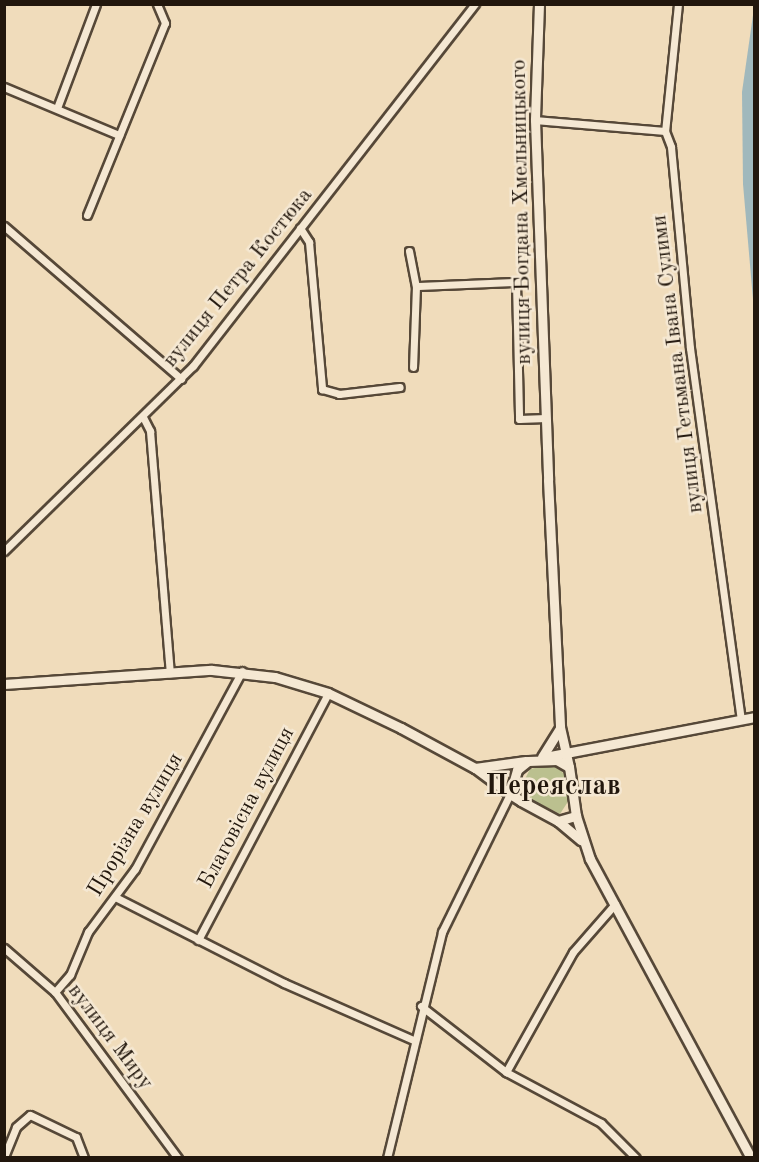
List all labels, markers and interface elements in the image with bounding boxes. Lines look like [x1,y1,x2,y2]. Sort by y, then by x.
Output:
street label: вулиця Богдана Хмельницького [506,59,538,365]
street label: вулиця Петра Костюка [157,183,319,373]
street label: вулиця Гетьмана Івана Сулими [647,213,709,515]
street label: Благовісна вулиця [193,723,301,893]
street label: Прорізна вулиця [83,748,189,902]
district label: Переяслав [485,770,621,804]
street label: вулиця Миру [61,979,159,1095]

